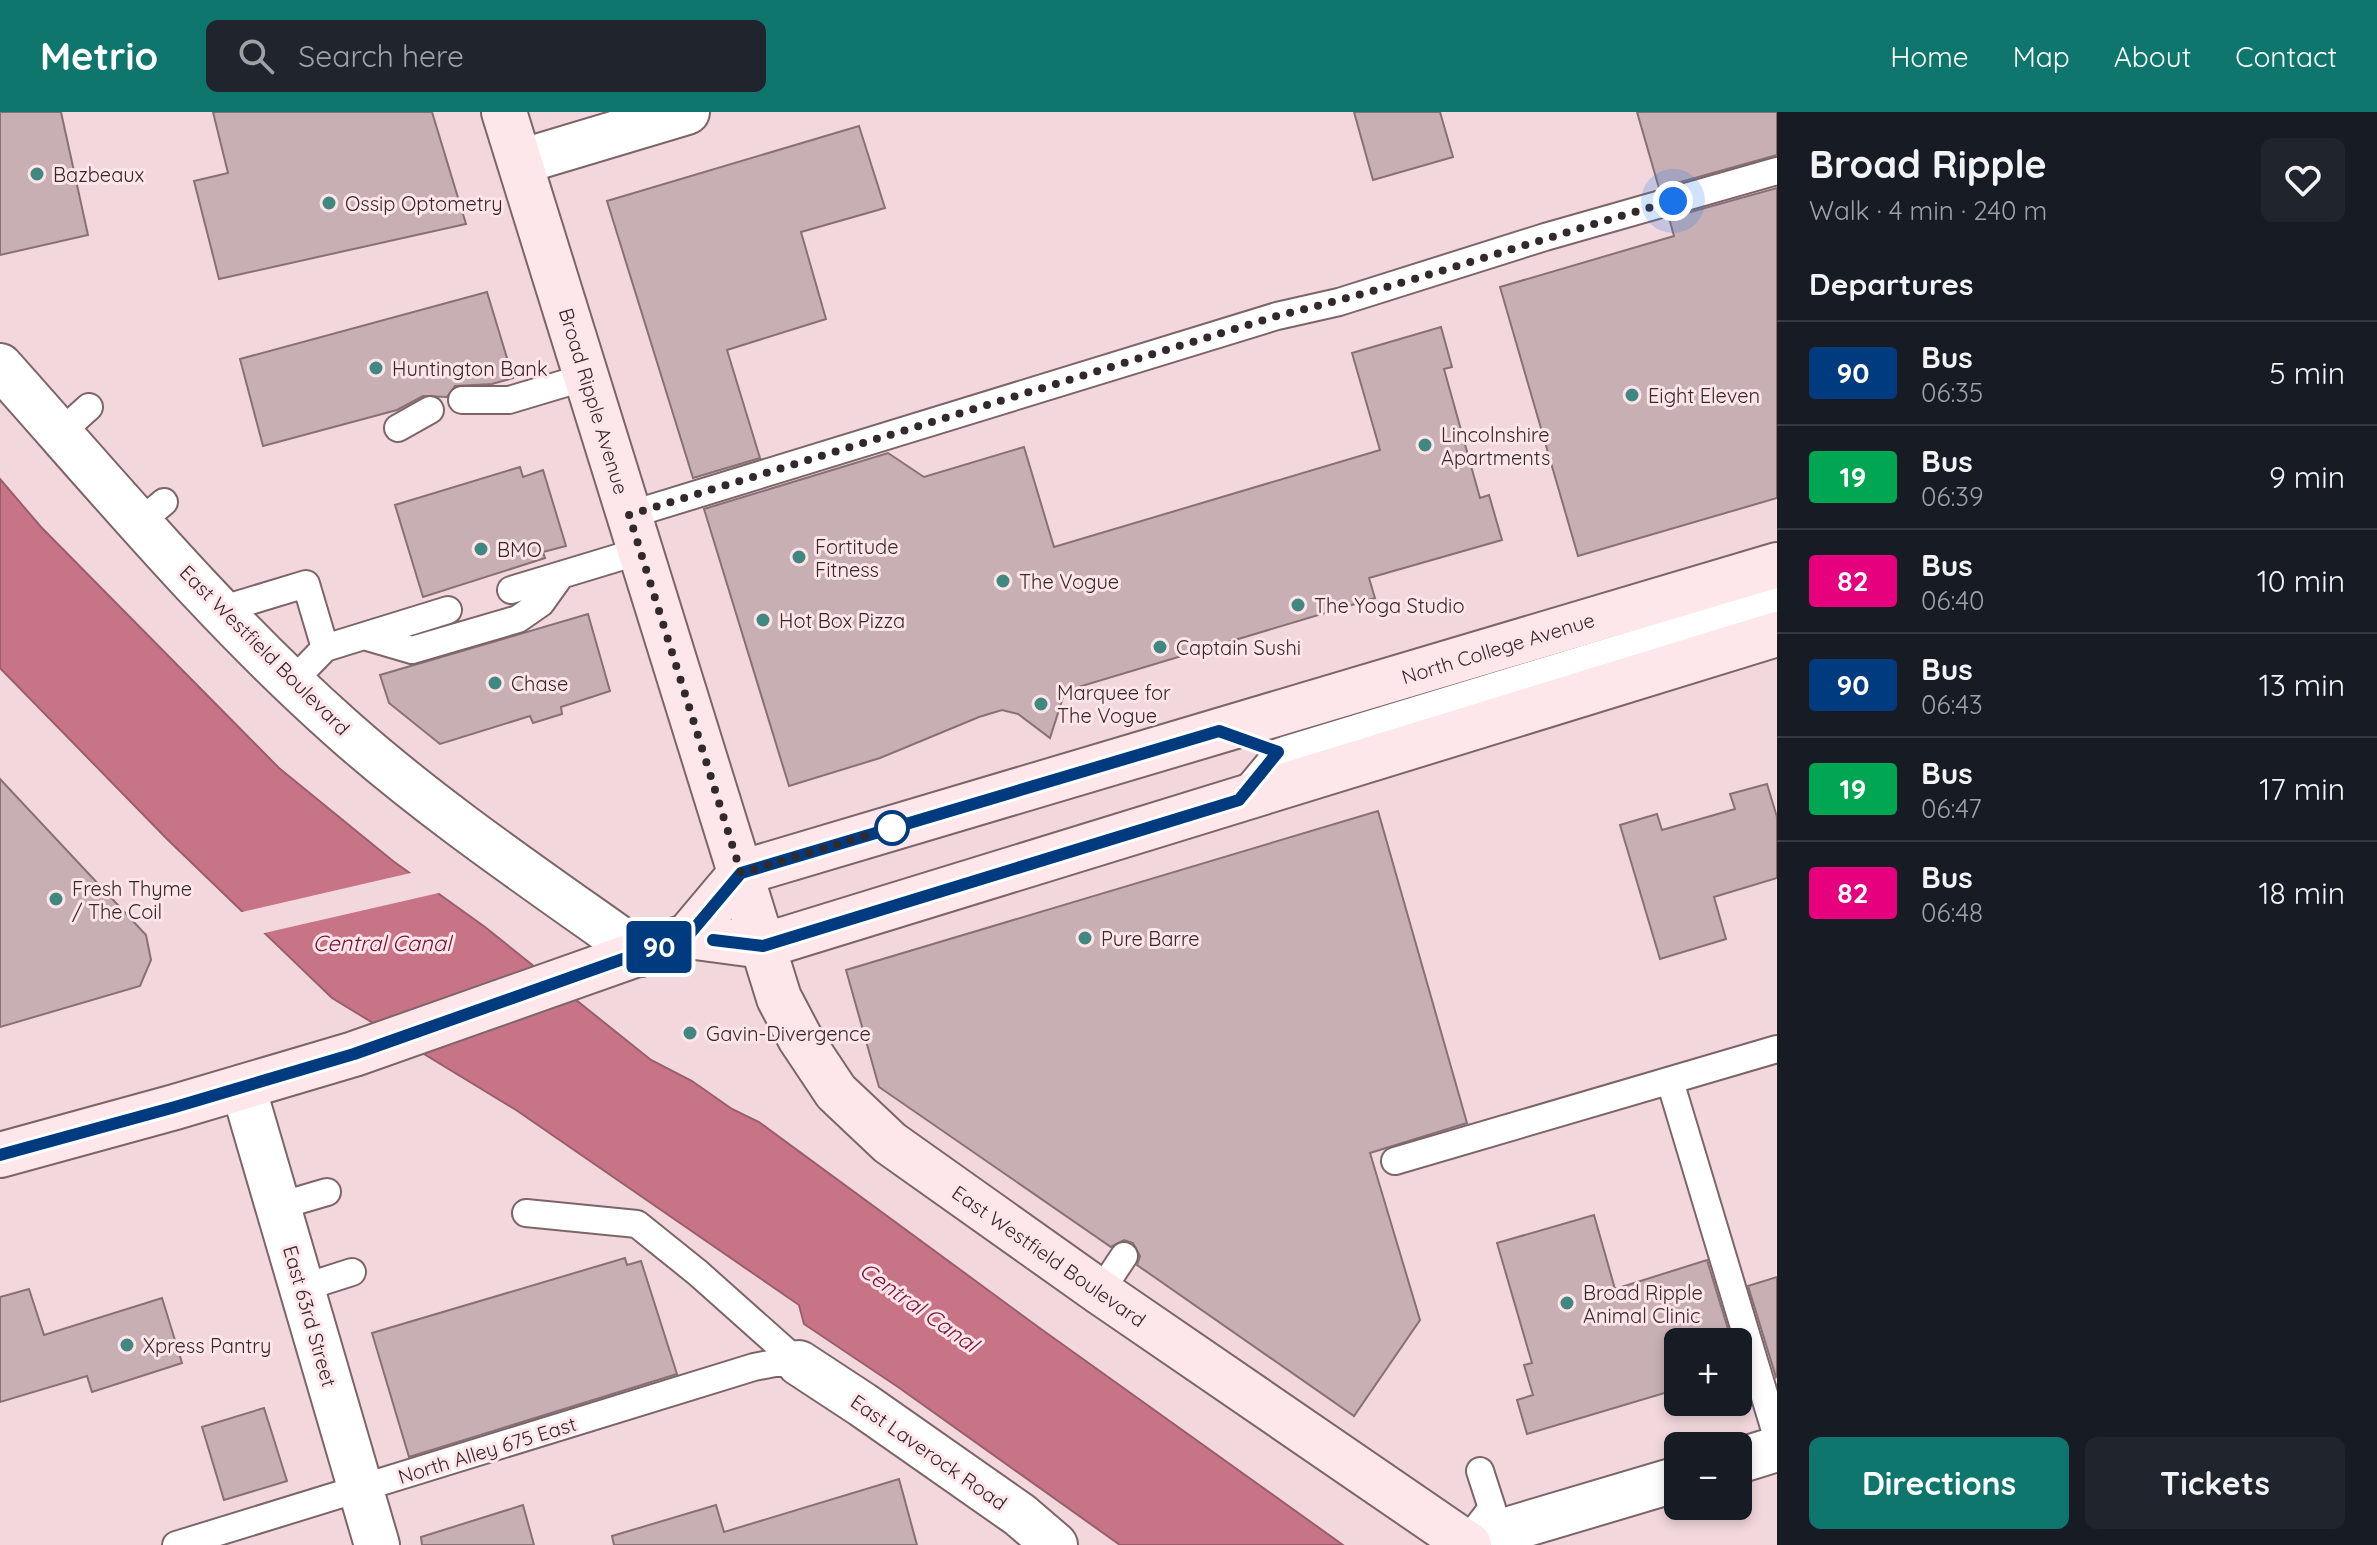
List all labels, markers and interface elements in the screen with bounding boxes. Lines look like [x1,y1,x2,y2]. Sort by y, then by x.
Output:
search box [206,20,766,92]
text: Metrio [40,32,158,80]
icon: search [234,34,278,78]
text: Search here [298,37,464,75]
text: Home [1890,39,1969,74]
text: Map [2013,39,2070,74]
text: About [2114,39,2191,74]
text: Contact [2235,39,2337,74]
button: heart [2261,138,2345,222]
text: Broad Ripple [1809,140,2047,188]
place label: Bazbeaux [53,162,144,187]
marker: Bazbeaux [28,165,46,183]
your location [1653,181,1693,221]
place label: Ossip Optometry [345,191,503,216]
marker: Ossip Optometry [320,194,338,212]
text: Walk · 4 min · 240 m [1809,194,2047,227]
text: Departures [1809,265,1974,303]
street label: Broad Ripple Avenue [554,305,634,497]
text: Bus [1921,338,1973,376]
text: 5 min [2269,354,2345,392]
text: 90 [1836,355,1870,390]
place label: Huntington Bank [392,356,548,381]
marker: Huntington Bank [367,359,385,377]
text: 06:35 [1921,376,1983,409]
place label: Eight Eleven [1648,383,1760,408]
marker: Eight Eleven [1623,386,1641,404]
place label: Lincolnshire Apartments [1441,422,1550,470]
marker: Lincolnshire Apartments [1416,436,1434,454]
text: Bus [1921,442,1973,480]
text: 9 min [2269,458,2345,496]
text: 19 [1840,459,1866,494]
text: 06:39 [1921,480,1983,513]
place label: Fortitude Fitness [815,534,898,582]
place label: BMO [497,537,542,562]
marker: BMO [472,540,490,558]
text: Bus [1921,546,1973,584]
marker: Fortitude Fitness [790,548,808,566]
street label: East Westfield Boulevard [175,560,355,740]
text: 10 min [2257,562,2345,600]
text: 82 [1837,563,1869,598]
place label: The Vogue [1019,569,1119,594]
marker: The Vogue [994,572,1012,590]
text: 06:40 [1921,584,1985,617]
place label: The Yoga Studio [1314,593,1464,618]
marker: The Yoga Studio [1289,596,1307,614]
street label: North College Avenue [1398,607,1598,689]
place label: Hot Box Pizza [779,608,905,633]
marker: Hot Box Pizza [754,611,772,629]
place label: Captain Sushi [1176,635,1301,660]
marker: Captain Sushi [1151,638,1169,656]
text: Bus [1921,650,1973,688]
text: 13 min [2259,666,2345,704]
text: 90 [1836,667,1870,702]
place label: Chase [511,671,568,696]
marker: Chase [486,674,504,692]
place label: Marquee for The Vogue [1057,680,1171,728]
text: 06:43 [1921,688,1983,721]
marker: Marquee for The Vogue [1032,695,1050,713]
text: Bus [1921,754,1973,792]
text: 17 min [2259,770,2345,808]
text: 19 [1840,771,1866,806]
text: 06:47 [1921,792,1982,825]
unlabelled marker [875,811,909,845]
text: Bus [1921,858,1973,896]
text: 18 min [2258,874,2345,912]
text: 82 [1837,875,1869,910]
place label: Fresh Thyme / The Coil [72,876,192,924]
marker: Fresh Thyme / The Coil [47,890,65,908]
text: 06:48 [1921,896,1983,929]
line badge: 90 [623,921,695,973]
place label: Pure Barre [1101,926,1200,951]
water label: Central Canal [313,929,454,957]
text: 90 [642,929,676,964]
marker: Pure Barre [1076,929,1094,947]
place label: Gavin-Divergence [706,1021,871,1046]
marker: Gavin-Divergence [681,1024,699,1042]
street label: East Westfield Boulevard [947,1180,1151,1332]
street label: East 63rd Street [278,1242,342,1390]
water label: Central Canal [854,1256,986,1360]
place label: Broad Ripple Animal Clinic [1583,1280,1703,1328]
marker: Broad Ripple Animal Clinic [1558,1294,1576,1312]
map controls [1664,1328,1752,1520]
button: + [1664,1328,1752,1416]
place label: Xpress Pantry [143,1333,271,1358]
marker: Xpress Pantry [118,1336,136,1354]
street label: East Laverock Road [846,1389,1012,1515]
street label: North Alley 675 East [395,1411,579,1489]
button: − [1664,1432,1752,1520]
button: Directions [1809,1437,2069,1529]
button: Tickets [2085,1437,2345,1529]

